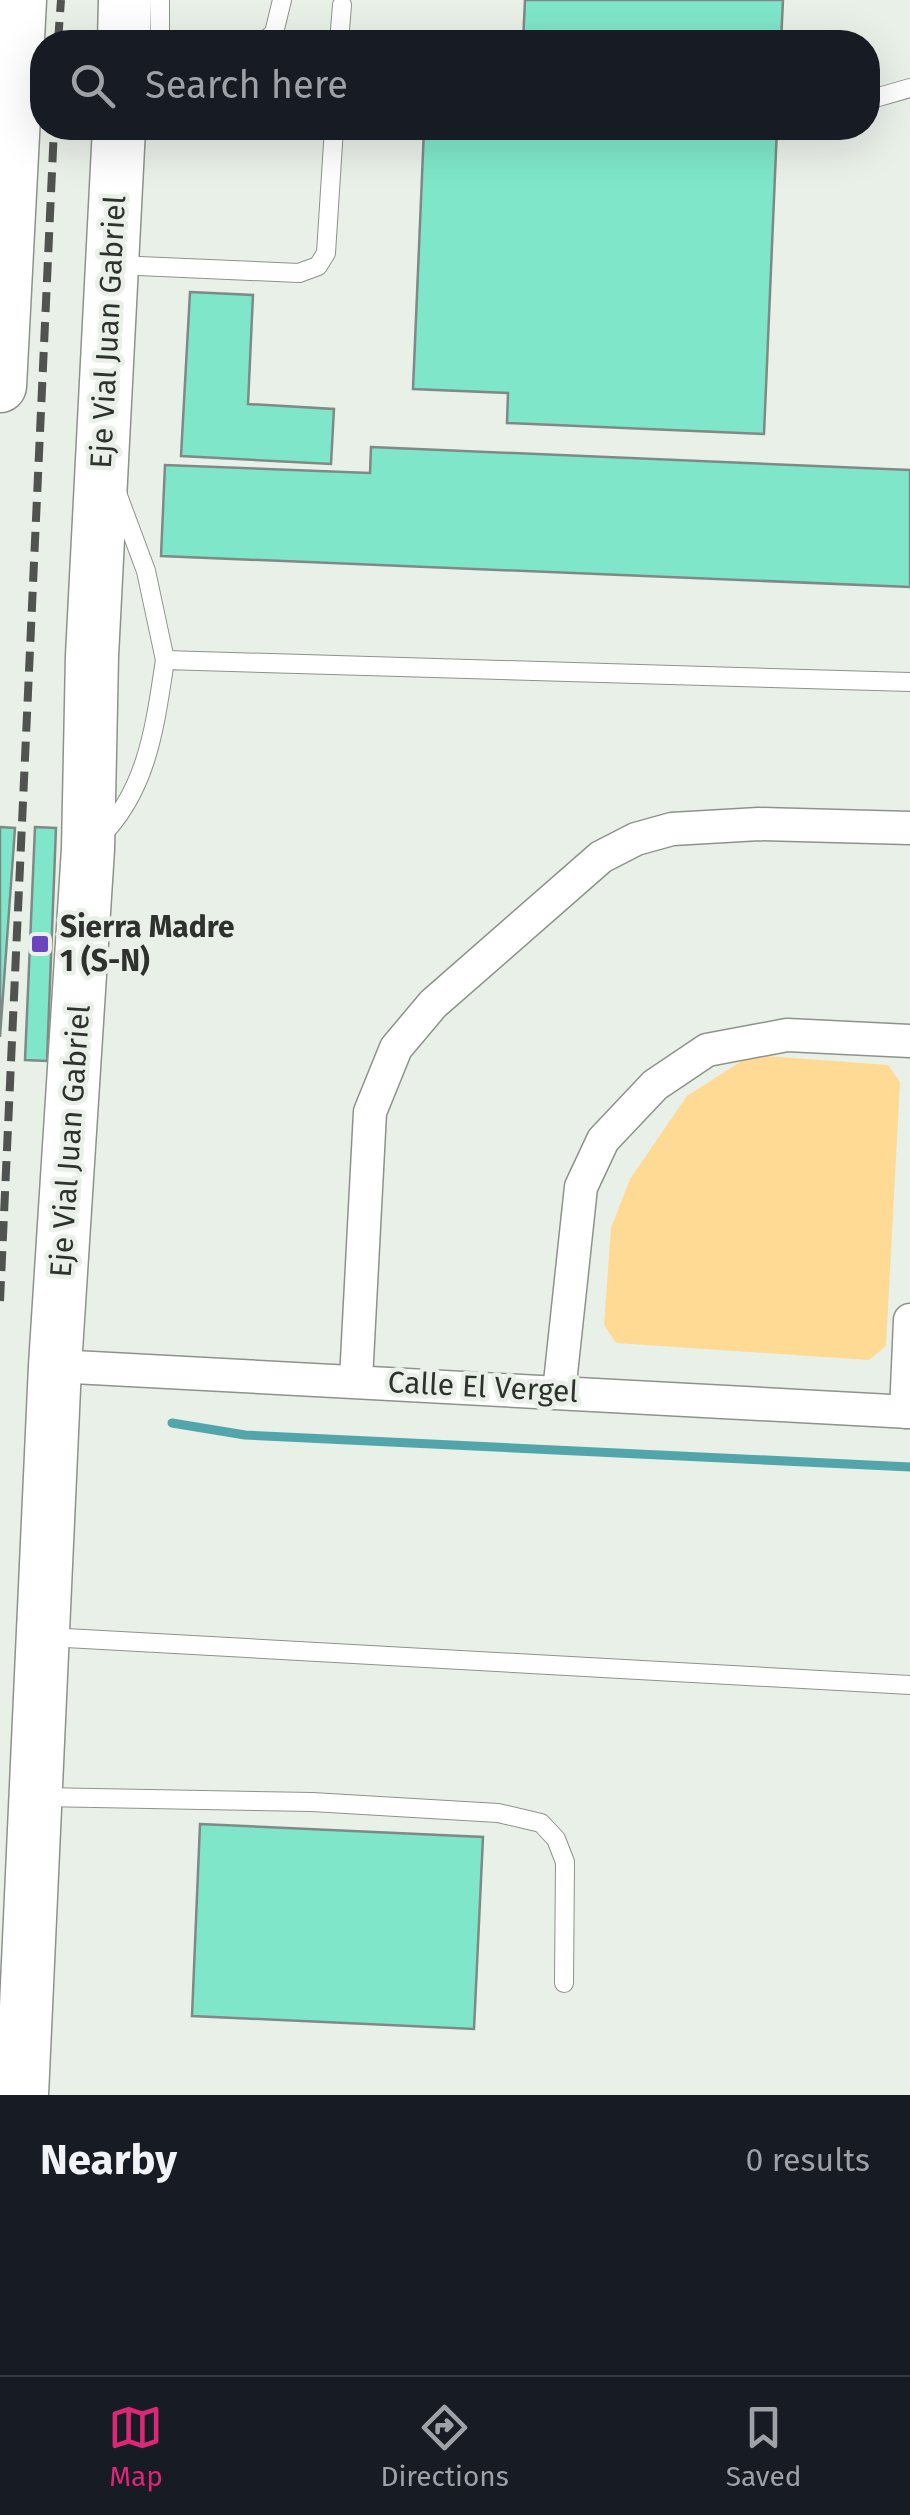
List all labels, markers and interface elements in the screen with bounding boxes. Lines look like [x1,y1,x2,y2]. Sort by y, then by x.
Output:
search box [30,30,880,140]
icon: search [65,58,120,113]
text: Search here [145,62,348,108]
street label: Eje Vial Juan Gabriel [83,194,133,469]
place label: Sierra Madre 1 (S-N) [60,909,234,979]
marker: Sierra Madre 1 (S-N) [29,933,51,955]
street label: Eje Vial Juan Gabriel [43,1003,98,1279]
street label: Calle El Vergel [387,1364,579,1410]
text: Nearby [40,2135,177,2185]
text: 0 results [745,2141,870,2179]
tab: Map [108,2400,163,2493]
tab: Directions [380,2400,509,2493]
tab: Saved [726,2400,802,2493]

